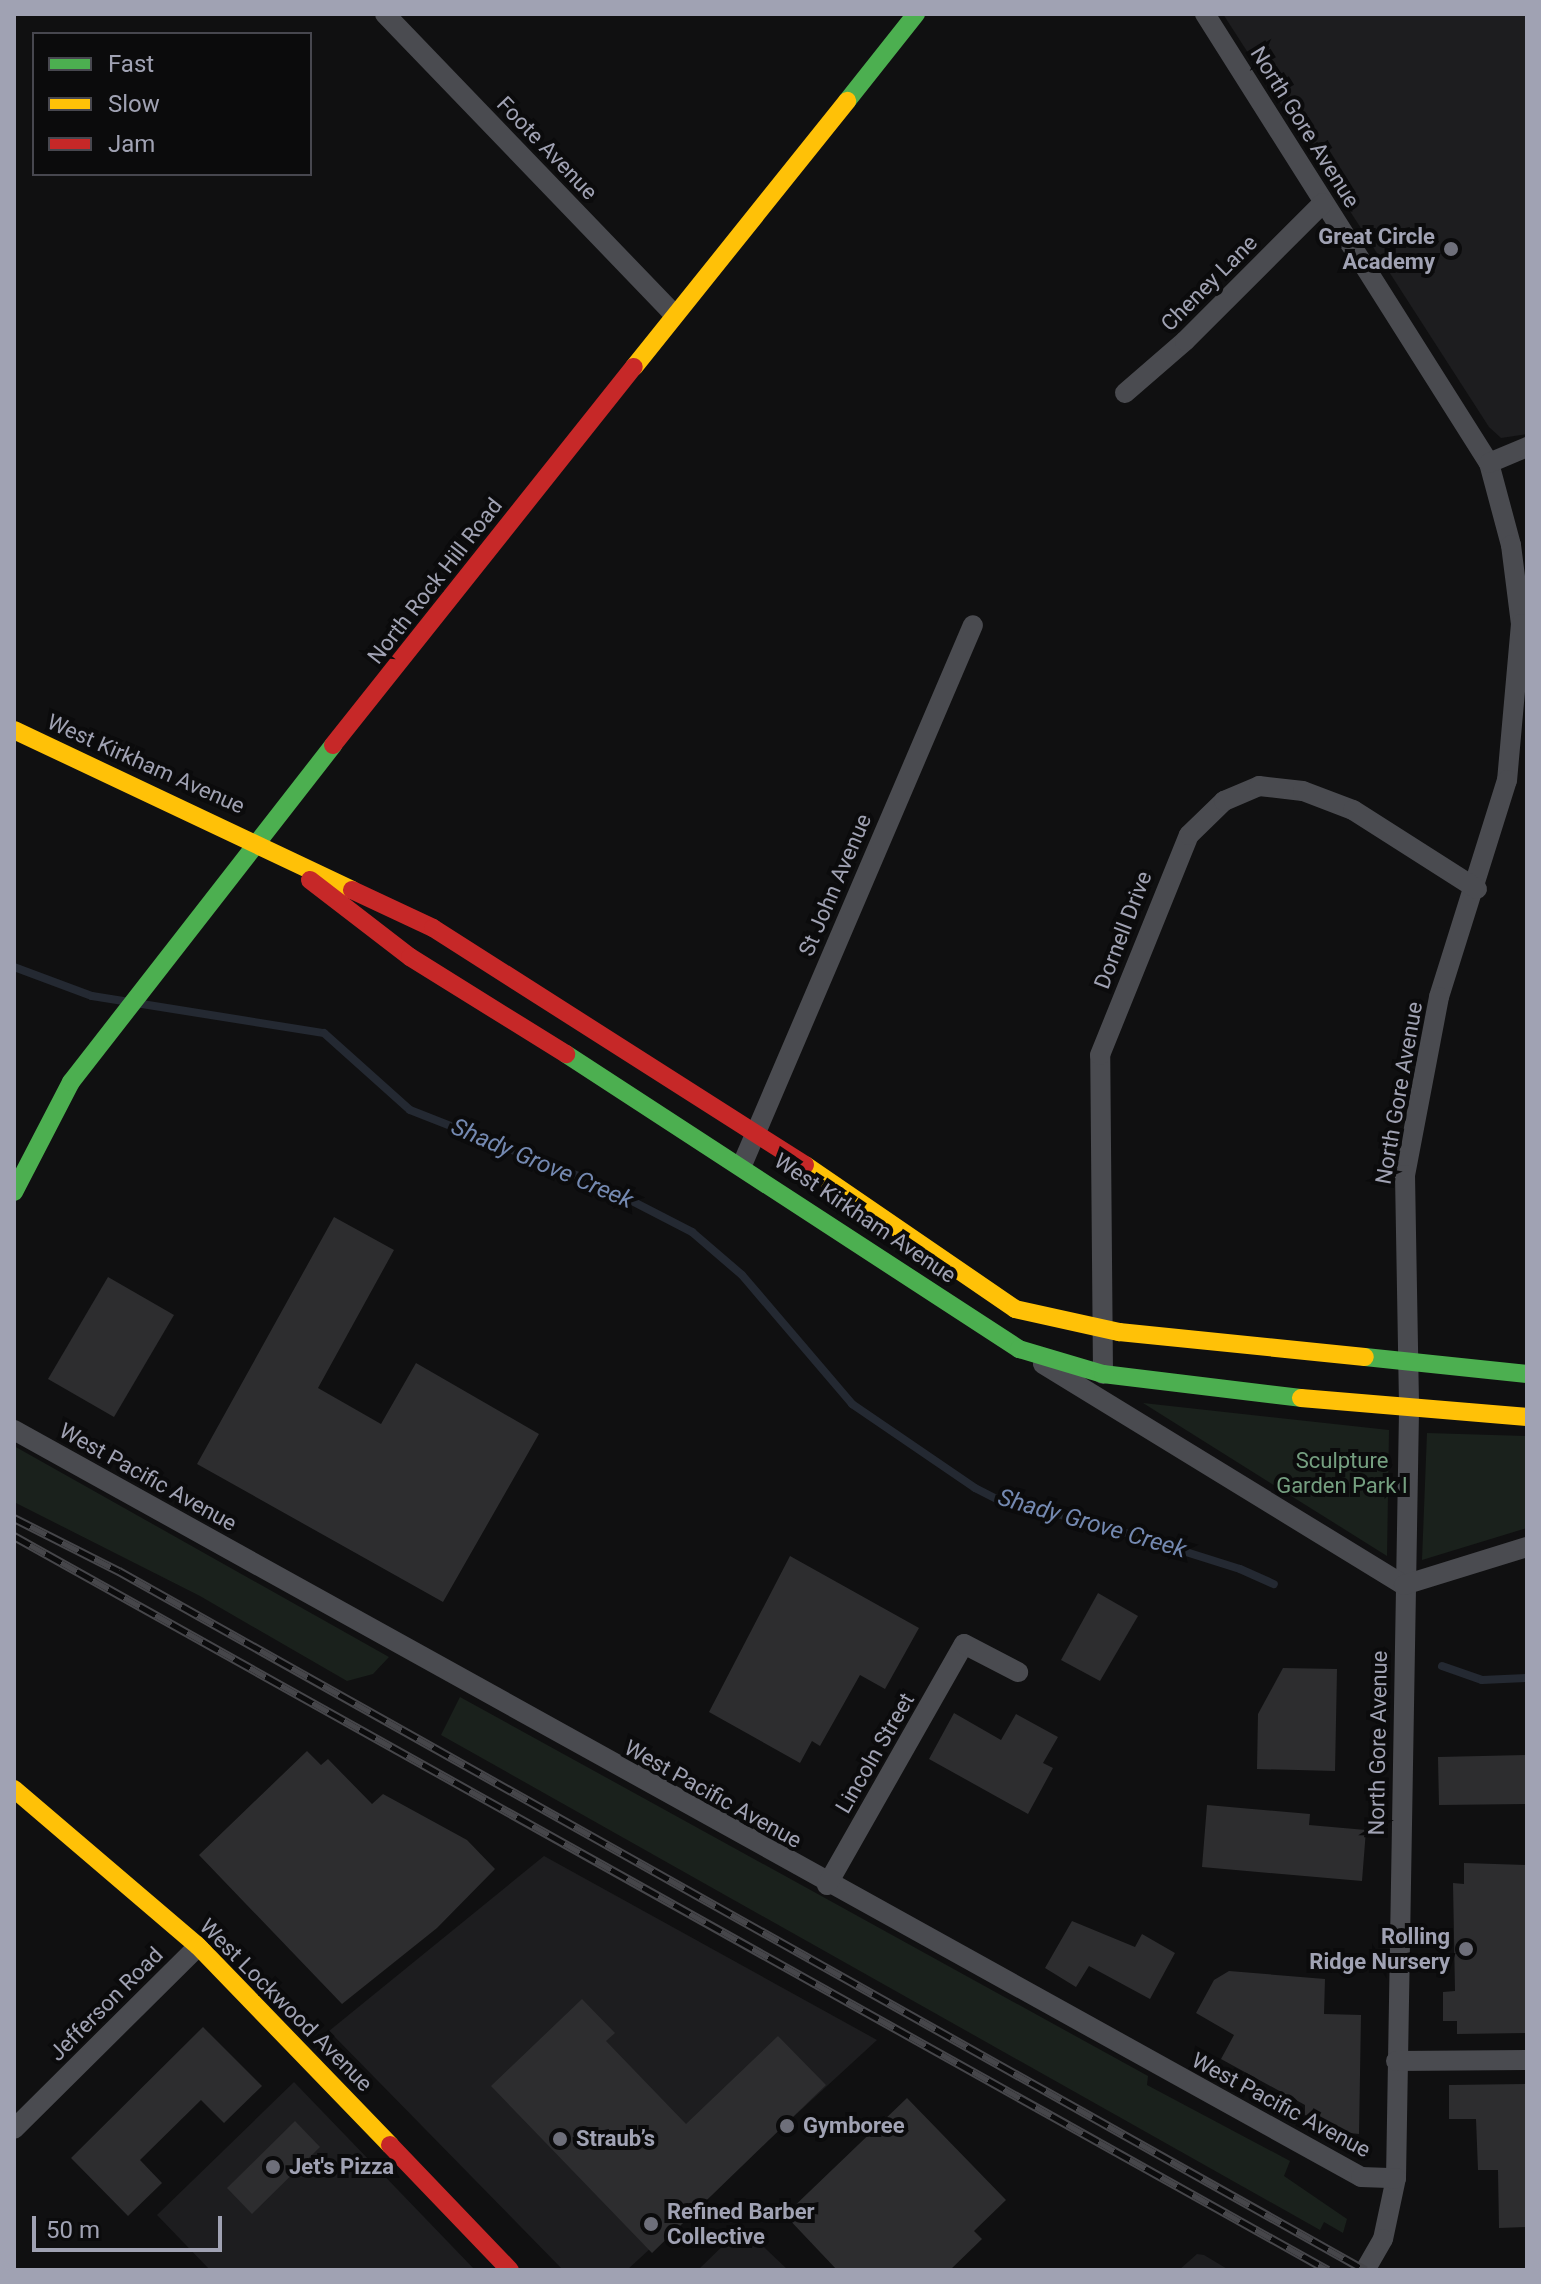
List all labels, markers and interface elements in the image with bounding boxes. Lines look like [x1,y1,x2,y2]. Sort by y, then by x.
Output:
legend [32,32,312,176]
street label: North Gore Avenue [1245,42,1365,212]
text: Fast [108,50,154,78]
text: Slow [108,90,160,118]
street label: Foote Avenue [491,91,603,205]
text: Jam [108,130,155,158]
place label: Great Circle Academy [1318,223,1435,274]
street label: Cheney Lane [1155,229,1263,337]
marker: Great Circle Academy [1442,240,1460,258]
street label: North Rock Hill Road [362,493,508,669]
street label: West Kirkham Avenue [43,709,249,819]
street label: St John Avenue [793,810,877,960]
street label: Dornell Drive [1088,867,1158,993]
street label: North Gore Avenue [1370,1000,1428,1186]
water label: Shady Grove Creek [447,1113,637,1215]
street label: West Kirkham Avenue [769,1147,961,1289]
street label: West Pacific Avenue [55,1417,241,1537]
park label: Sculpture Garden Park I [1276,1447,1408,1498]
water label: Shady Grove Creek [994,1483,1190,1565]
street label: North Gore Avenue [1363,1650,1393,1836]
street label: Lincoln Street [830,1688,920,1818]
street label: West Pacific Avenue [620,1734,806,1854]
street label: West Lockwood Avenue [194,1913,378,2097]
place label: Rolling Ridge Nursery [1309,1923,1450,1974]
marker: Rolling Ridge Nursery [1457,1940,1475,1958]
street label: Jefferson Road [44,1942,168,2066]
street label: West Pacific Avenue [1187,2047,1375,2163]
place label: Gymboree [803,2113,905,2139]
marker: Gymboree [778,2117,796,2135]
place label: Straub’s [576,2126,655,2152]
marker: Straub’s [551,2130,569,2148]
place label: Jet's Pizza [289,2154,394,2180]
marker: Jet's Pizza [264,2158,282,2176]
place label: Refined Barber Collective [667,2198,815,2250]
scale bar [36,2200,226,2250]
marker: Refined Barber Collective [642,2215,660,2233]
text: 50 m [46,2216,100,2244]

